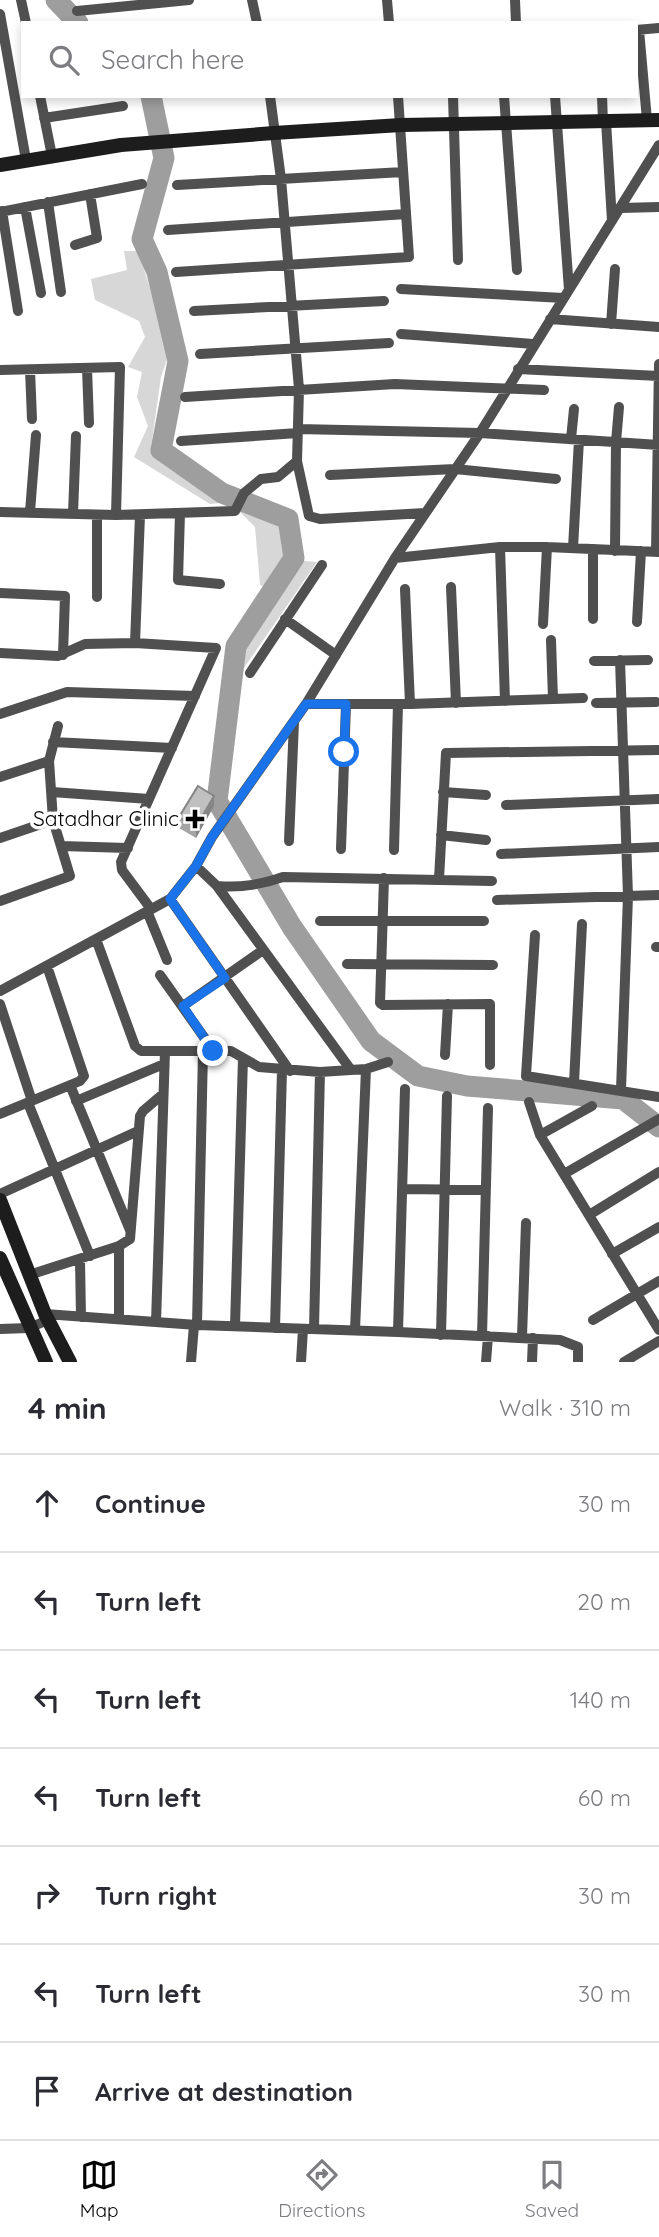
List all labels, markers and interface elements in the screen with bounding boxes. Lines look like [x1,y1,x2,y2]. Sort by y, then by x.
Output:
search box [21,21,638,98]
icon: search [45,41,83,79]
text: Search here [101,43,245,76]
route start [328,736,359,767]
place label: Satadhar Clinic [33,805,179,831]
marker: Satadhar Clinic [185,809,205,829]
route end [197,1035,228,1066]
text: 4 min [28,1389,107,1427]
text: Walk · 310 m [499,1393,631,1422]
icon: ahead [28,1484,66,1522]
text: Continue [95,1487,206,1520]
text: 30 m [578,1489,631,1518]
icon: left [28,1582,66,1620]
text: Turn left [95,1585,202,1618]
text: 20 m [577,1587,631,1616]
icon: left [28,1680,66,1718]
text: Turn left [95,1683,202,1716]
text: 140 m [570,1685,631,1714]
icon: left [28,1778,66,1816]
text: Turn left [95,1781,202,1814]
text: 60 m [578,1783,631,1812]
icon: right [28,1876,66,1914]
text: Turn right [95,1879,217,1912]
text: 30 m [578,1881,631,1910]
icon: left [28,1974,66,2012]
text: Turn left [95,1977,202,2010]
text: 30 m [578,1979,631,2008]
icon: arrive [28,2072,66,2110]
text: Arrive at destination [95,2075,353,2108]
tab: Map [80,2156,119,2222]
tab: Directions [278,2156,365,2222]
tab: Saved [525,2156,579,2222]

